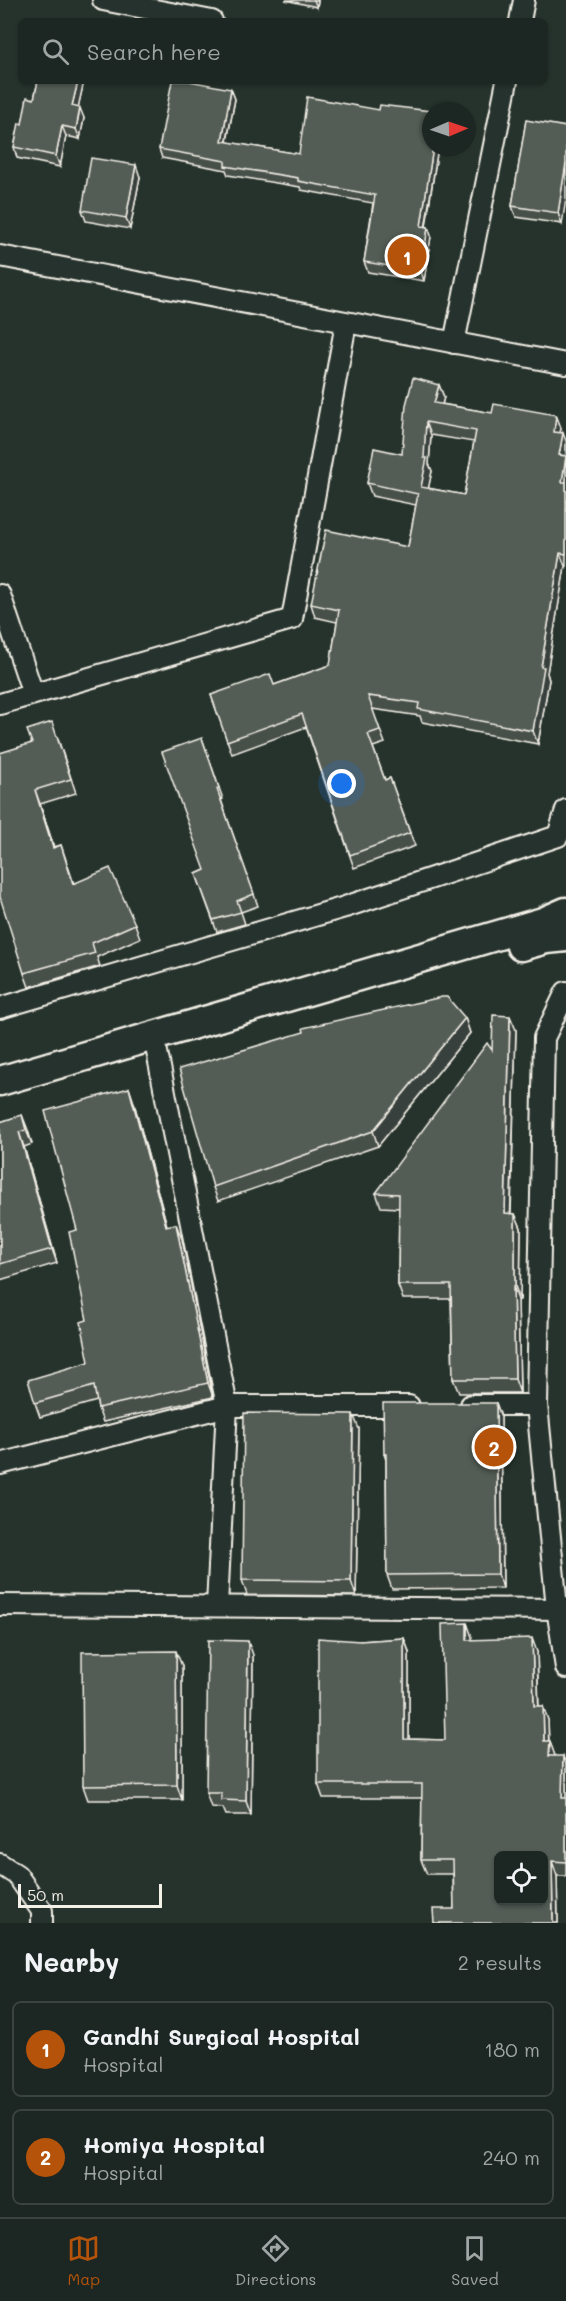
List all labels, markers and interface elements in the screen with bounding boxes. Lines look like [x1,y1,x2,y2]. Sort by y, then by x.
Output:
search box [18,18,548,84]
icon: search [39,35,72,68]
text: Search here [87,37,221,66]
north arrow [422,102,476,156]
pin: 1 [388,234,426,278]
your location [327,769,356,798]
pin: 2 [474,1424,514,1470]
map controls [494,1851,548,1905]
button: locate [494,1851,548,1905]
scale bar [18,1881,162,1908]
text: 50 m [27,1884,64,1905]
text: Nearby [24,1945,119,1979]
text: 2 results [458,1949,542,1975]
text: Gandhi Surgical Hospital [83,2022,360,2051]
text: 1 [41,2036,50,2062]
text: 180 m [484,2036,540,2062]
text: Hospital [83,2051,164,2077]
text: Homiya Hospital [83,2130,265,2159]
text: 2 [40,2144,51,2170]
text: 240 m [482,2144,540,2170]
text: Hospital [83,2159,164,2185]
tab: Map [67,2232,100,2289]
tab: Directions [235,2232,316,2289]
tab: Saved [451,2232,499,2289]

